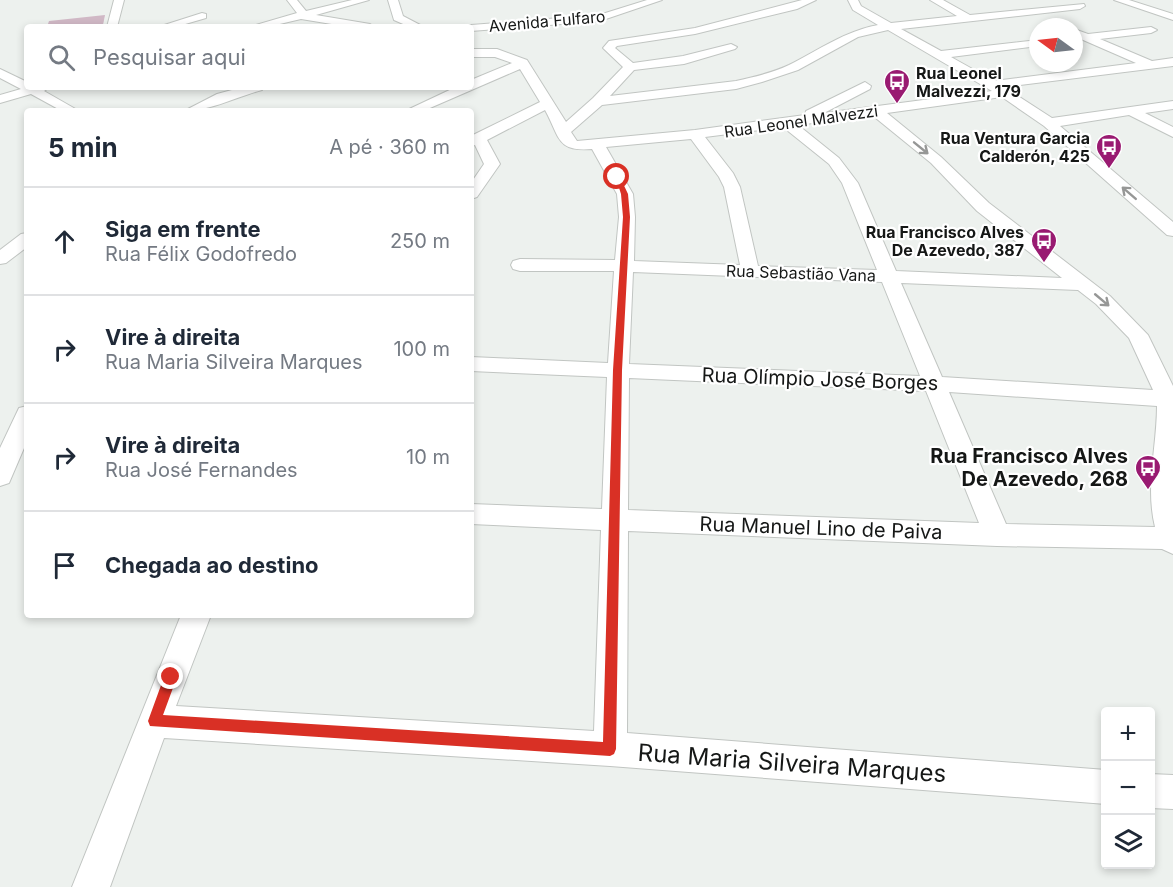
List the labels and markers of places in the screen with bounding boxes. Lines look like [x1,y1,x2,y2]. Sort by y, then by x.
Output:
place label: Rua Leonel Malvezzi, 179 [916,63,1021,101]
bus stop icon: Rua Leonel Malvezzi, 179 [882,67,912,105]
place label: Rua Ventura Garcia Calderón, 425 [940,128,1090,166]
bus stop icon: Rua Ventura Garcia Calderón, 425 [1094,132,1124,170]
place label: Rua Francisco Alves De Azevedo, 387 [866,222,1024,260]
bus stop icon: Rua Francisco Alves De Azevedo, 387 [1029,226,1059,264]
place label: Rua Francisco Alves De Azevedo, 268 [930,444,1128,491]
bus stop icon: Rua Francisco Alves De Azevedo, 268 [1133,453,1163,491]

